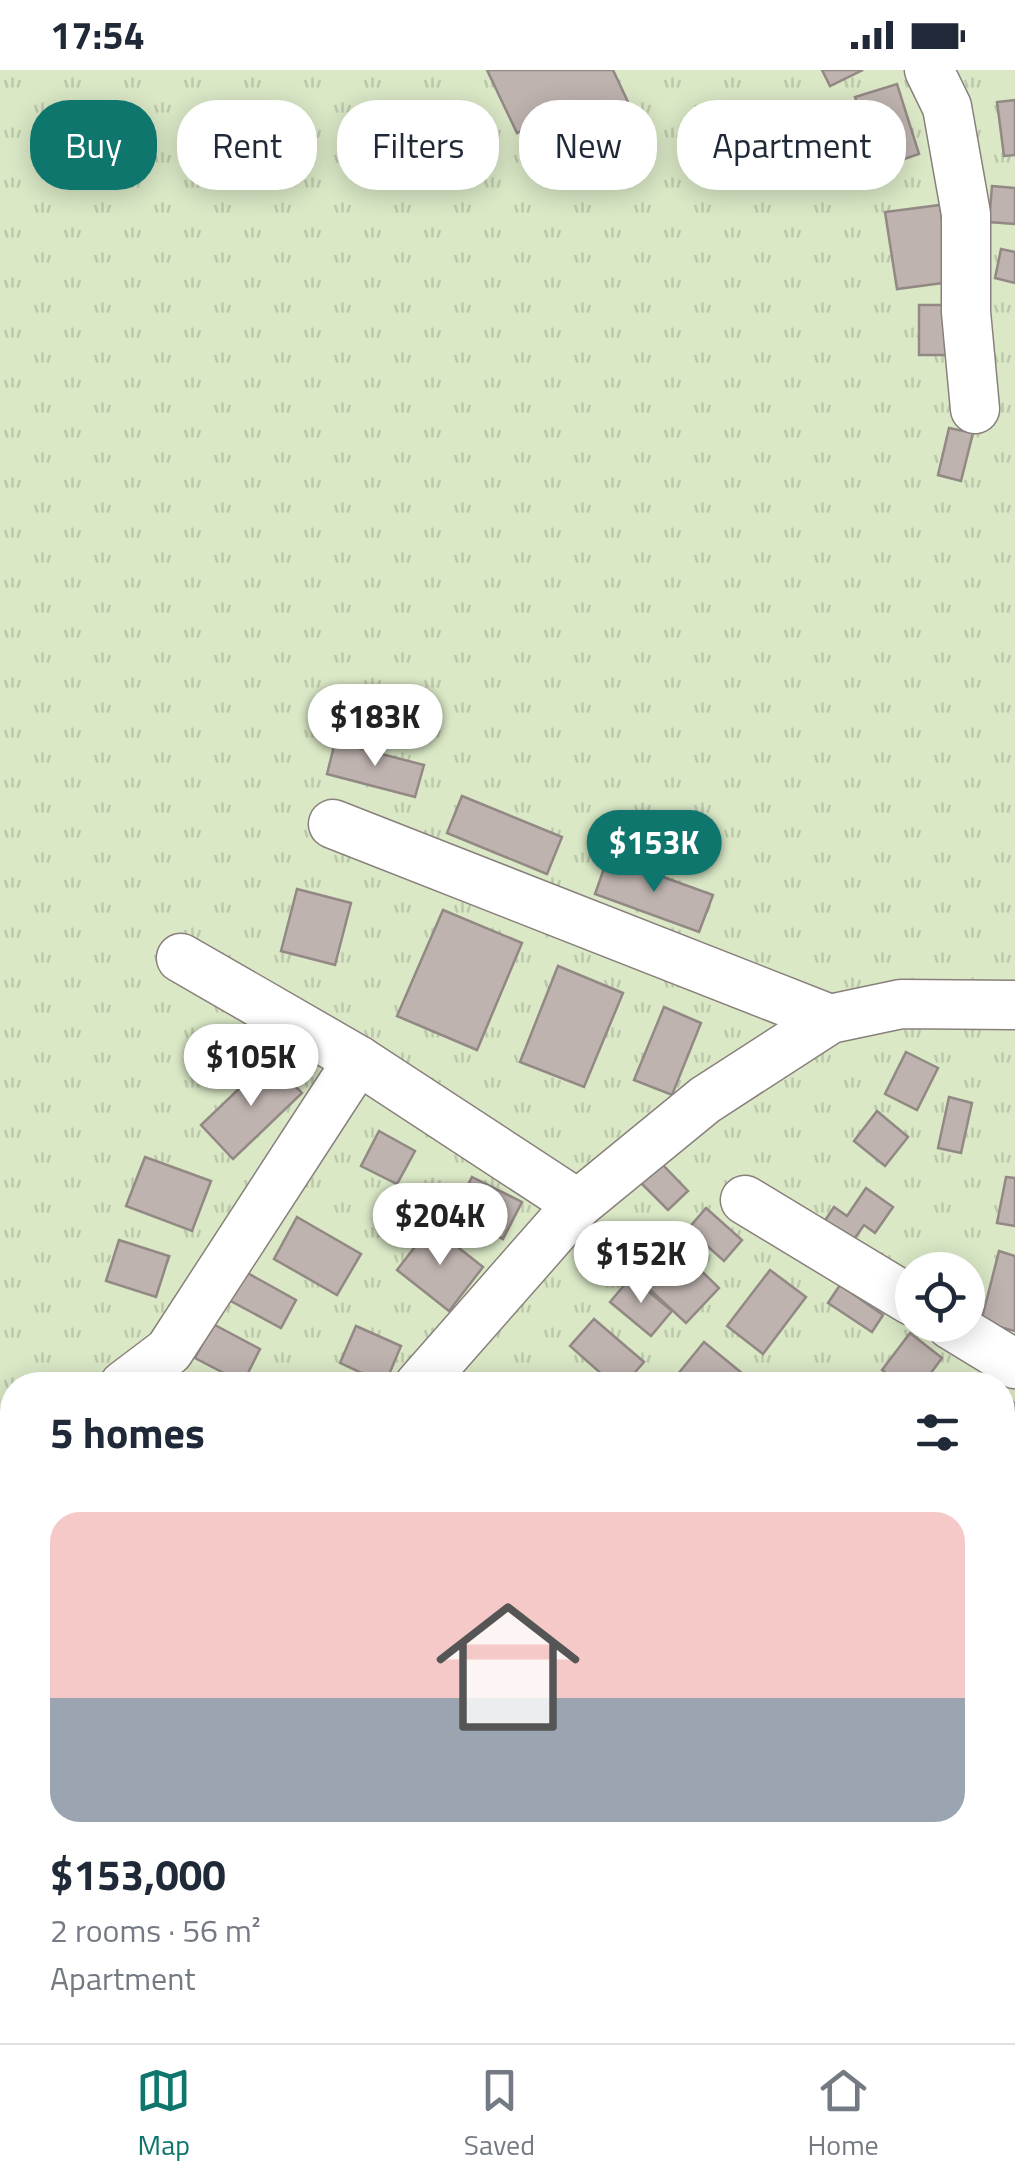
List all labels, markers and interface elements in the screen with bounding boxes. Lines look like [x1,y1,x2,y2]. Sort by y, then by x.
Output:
text: 17:54 [50,6,145,64]
chip: Buy [30,100,157,190]
chip: Rent [177,100,317,190]
chip: Filters [337,100,499,190]
chip: New [519,100,657,190]
chip: Apartment [677,100,906,190]
pin: $183K [305,684,445,769]
text: $183K [330,692,420,740]
pin: $153K [584,810,724,895]
text: $153K [609,818,699,866]
pin: $105K [181,1024,321,1109]
text: $105K [206,1032,296,1080]
pin: $204K [370,1183,510,1268]
text: $204K [395,1191,485,1239]
pin: $152K [571,1221,711,1306]
text: $152K [596,1229,686,1277]
map controls [895,1252,985,1342]
button: locate [895,1252,985,1342]
text: 5 homes [50,1400,205,1464]
icon: filters [910,1405,965,1460]
icon: home [418,1577,598,1757]
text: $153,000 [50,1842,226,1906]
text: 2 rooms · 56 m² [50,1906,261,1954]
text: Apartment [50,1954,196,2002]
tab: Map [136,2063,191,2166]
tab: Saved [464,2063,535,2166]
tab: Home [808,2063,879,2166]

